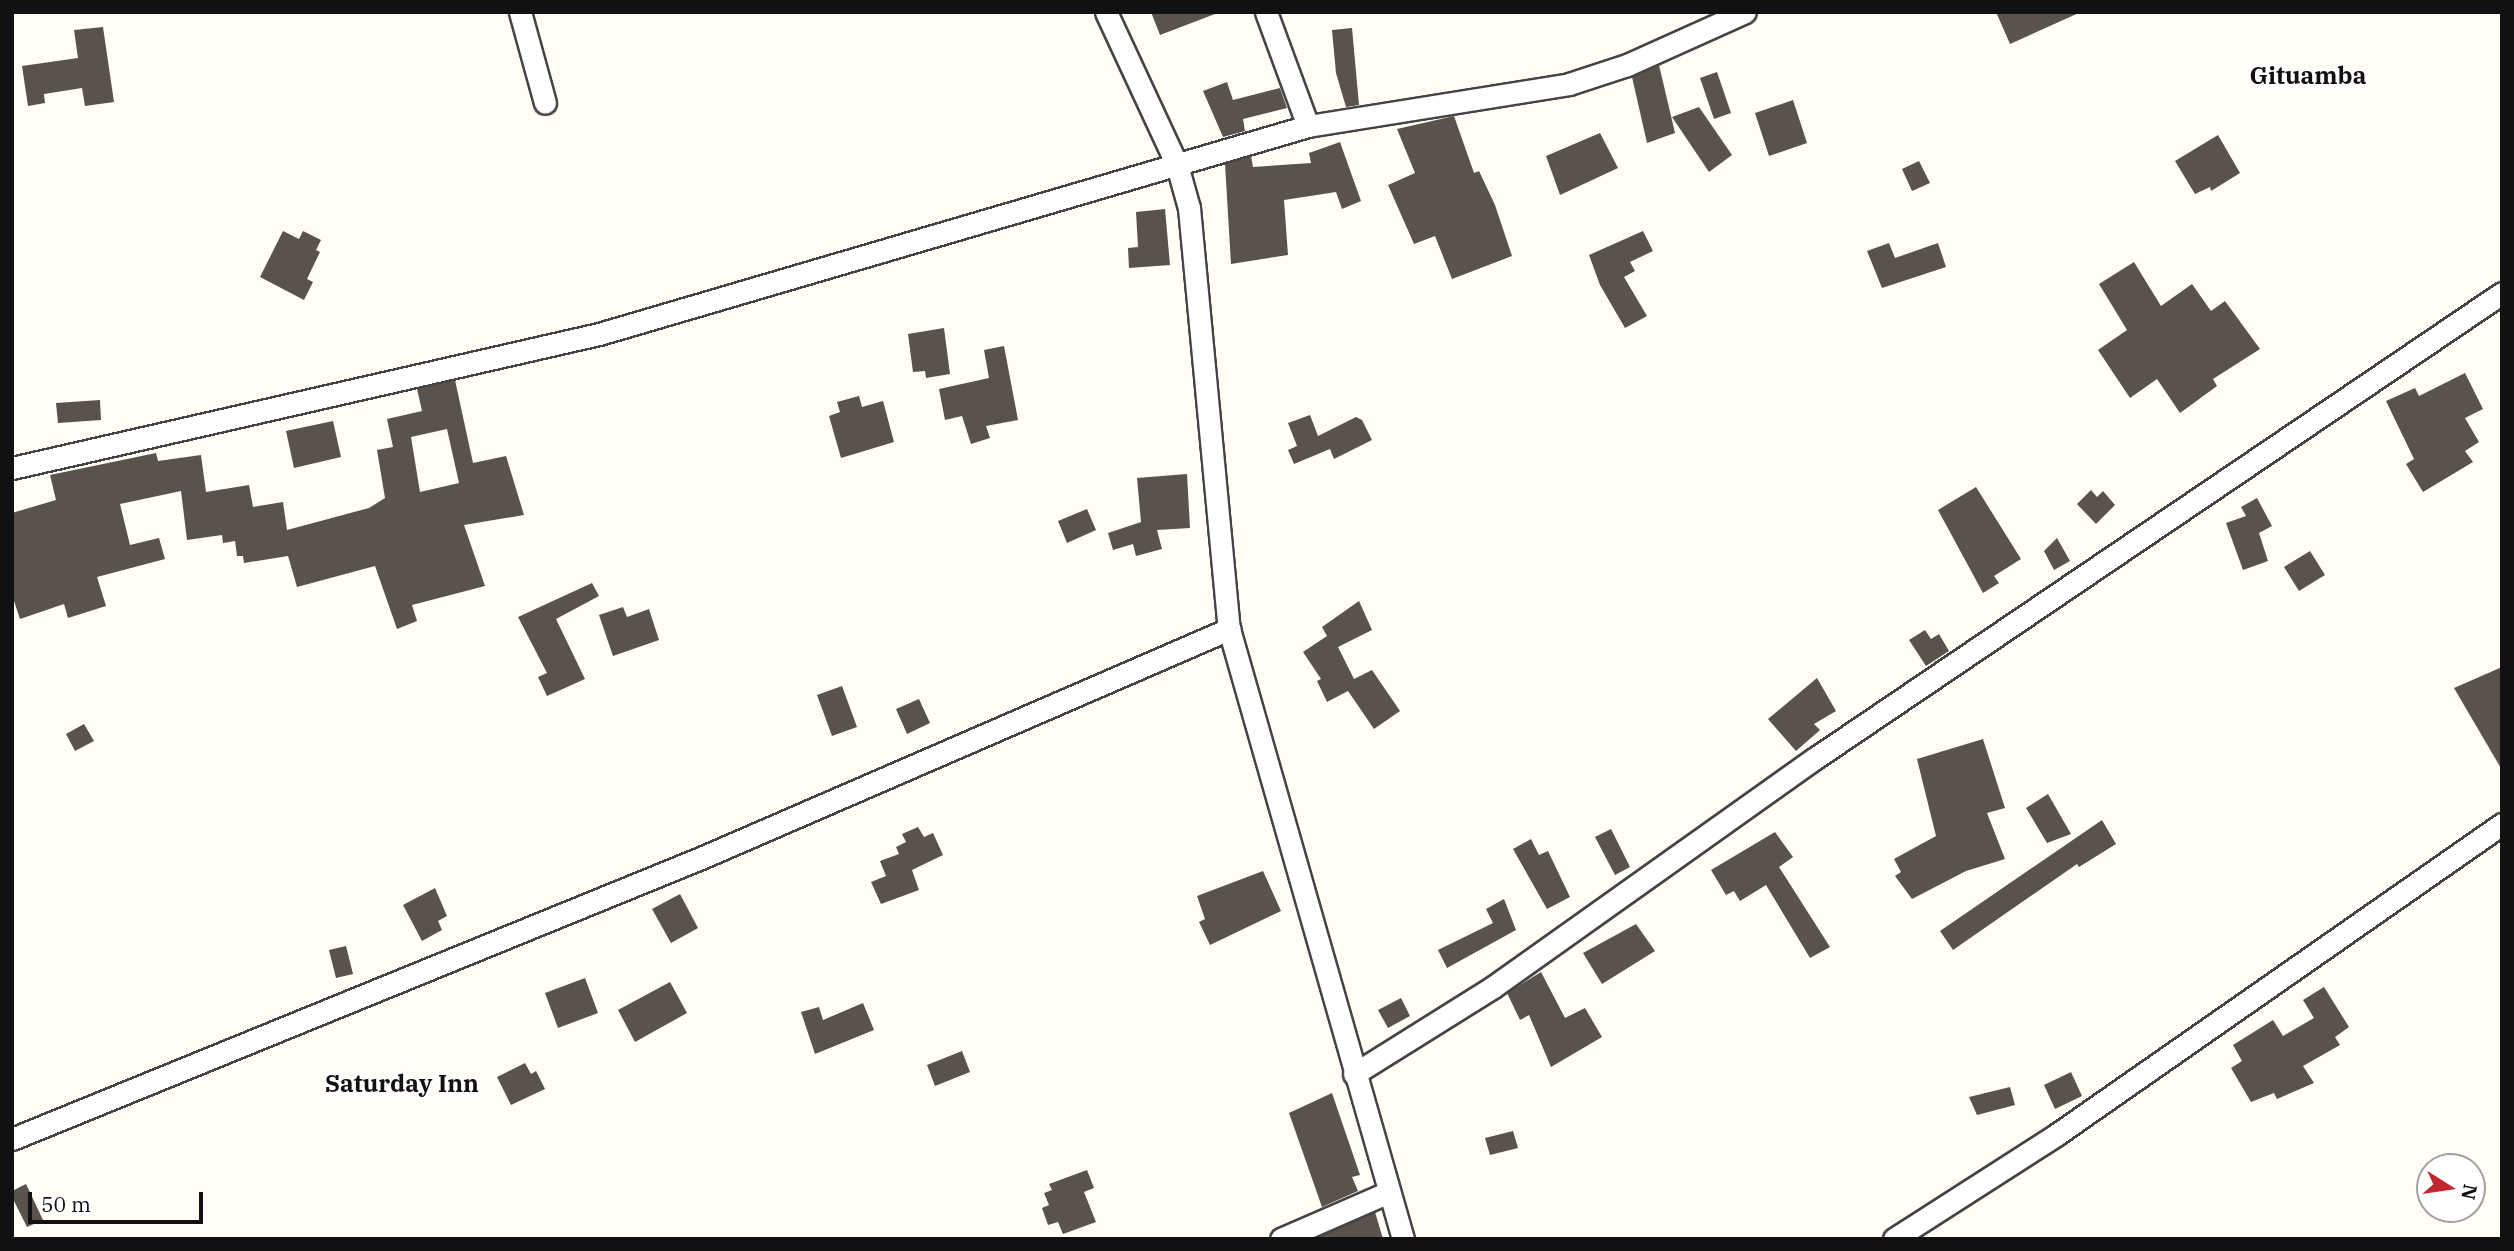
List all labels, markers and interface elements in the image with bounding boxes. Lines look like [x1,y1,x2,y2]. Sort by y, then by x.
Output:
district label: Gituamba [2249,62,2367,90]
district label: Saturday Inn [325,1070,479,1098]
north arrow [2416,1153,2486,1223]
scale bar [32,1178,206,1222]
text: N [2456,1182,2483,1202]
text: 50 m [41,1190,91,1218]

